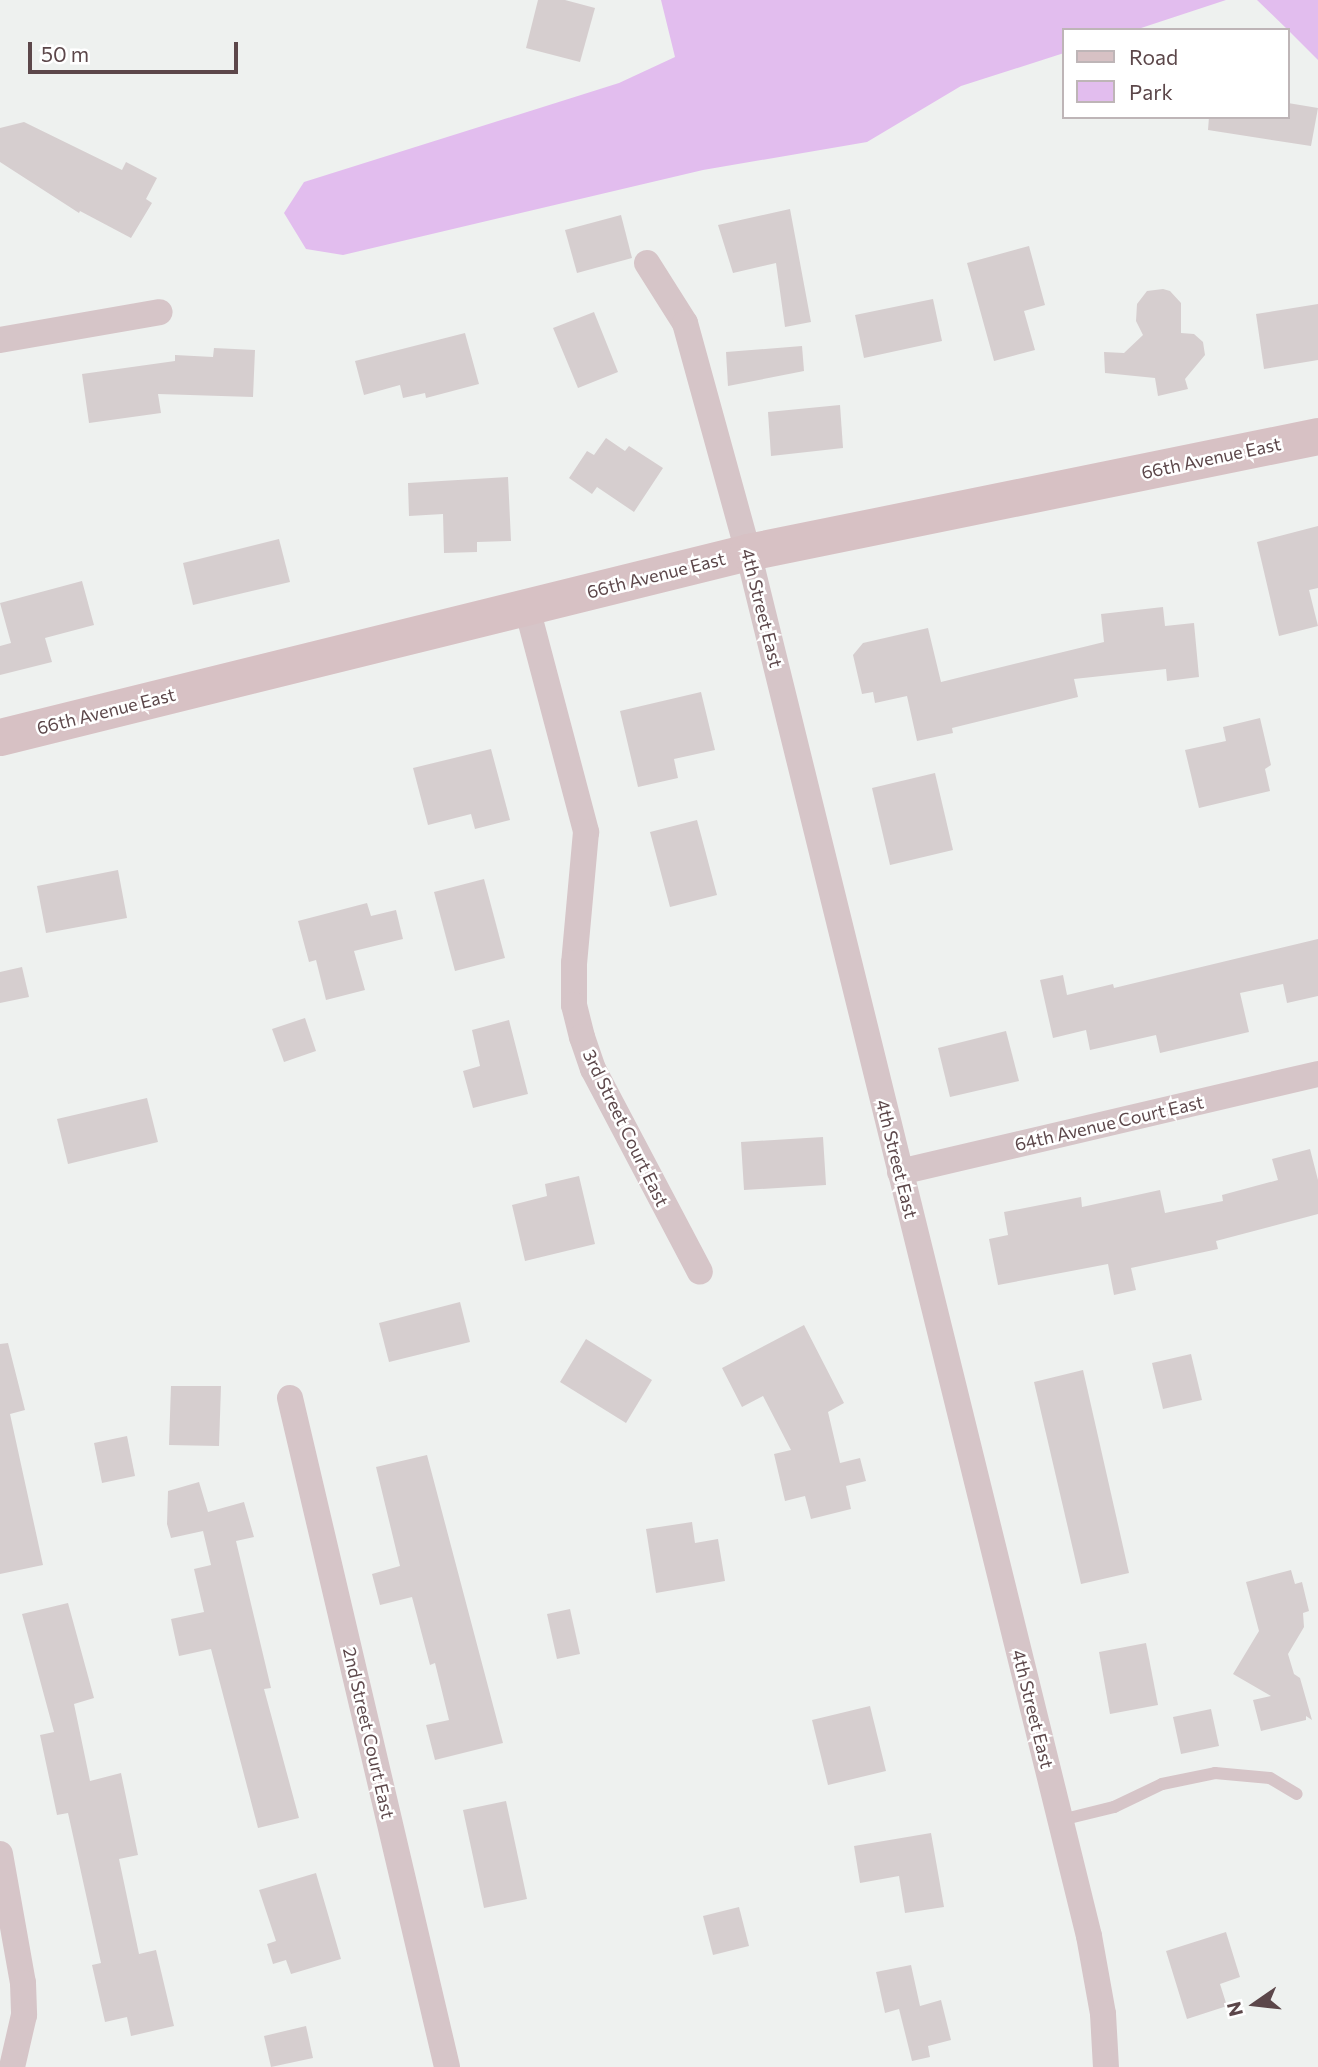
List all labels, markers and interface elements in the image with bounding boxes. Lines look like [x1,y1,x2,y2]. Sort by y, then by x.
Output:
scale bar [32,28,242,72]
legend [1062,28,1290,119]
text: 50 m [41,41,89,66]
text: Road [1129,44,1178,69]
text: Park [1129,79,1173,104]
street label: 66th Avenue East [1139,433,1283,483]
street label: 4th Street East [737,546,787,670]
street label: 66th Avenue East [584,547,728,603]
street label: 66th Avenue East [34,683,178,739]
street label: 3rd Street Court East [579,1046,673,1210]
street label: 64th Avenue Court East [1012,1091,1206,1155]
street label: 4th Street East [872,1097,922,1221]
street label: 2nd Street Court East [339,1645,399,1821]
street label: 4th Street East [1008,1647,1058,1771]
north arrow [1220,1969,1290,2039]
text: N [1221,2000,1247,2019]

